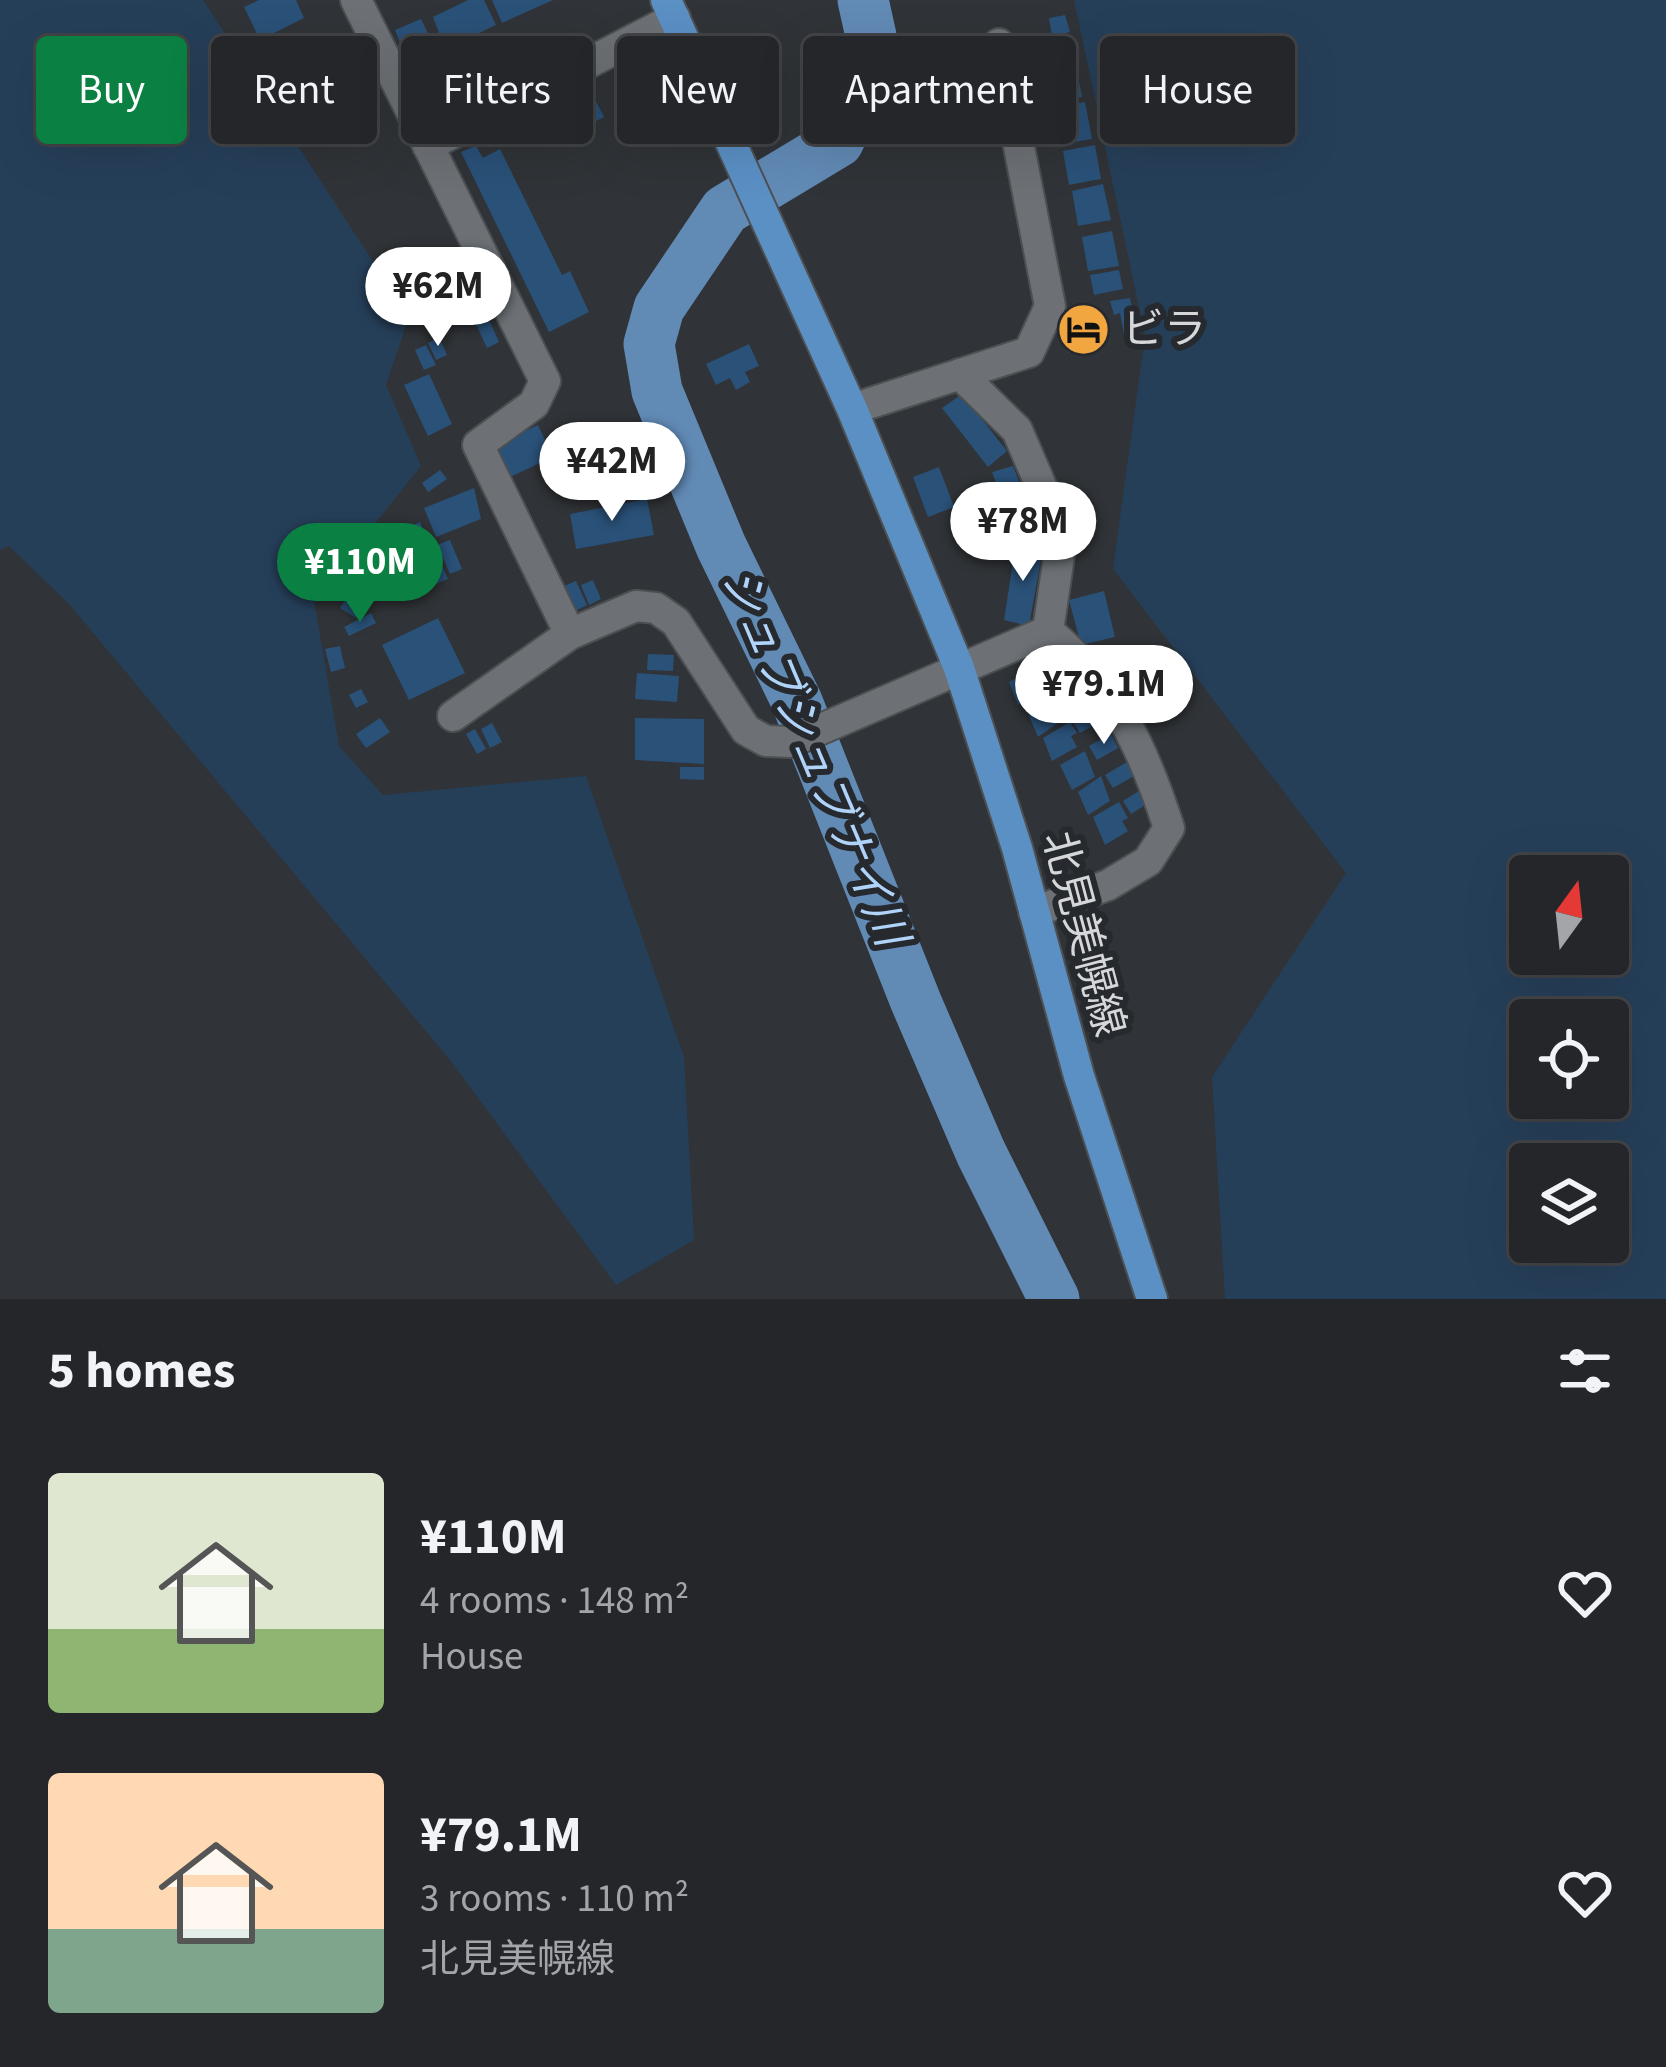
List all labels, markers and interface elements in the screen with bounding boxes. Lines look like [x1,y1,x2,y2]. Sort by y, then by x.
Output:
chip: Buy [36,36,187,144]
chip: Rent [211,36,377,144]
chip: Filters [401,36,593,144]
chip: New [617,36,779,144]
chip: Apartment [803,36,1076,144]
chip: House [1100,36,1295,144]
pin: ¥62M [367,247,509,349]
text: ¥62M [392,258,484,314]
place label: ビラ [1122,300,1206,360]
hotel icon: ビラ [1055,302,1111,358]
pin: ¥42M [541,422,683,524]
text: ¥42M [566,433,658,489]
pin: ¥78M [952,482,1094,584]
text: ¥78M [977,493,1069,549]
pin: ¥110M [276,523,444,625]
text: ¥110M [304,534,416,590]
water label: シュブシュブナイ川 [705,558,924,960]
pin: ¥79.1M [1006,645,1202,747]
text: ¥79.1M [1042,656,1166,712]
street label: 北見美幌線 [1027,825,1139,1043]
north arrow [1509,855,1629,975]
map controls [1509,855,1629,1263]
button: locate [1509,999,1629,1119]
button: layers [1509,1143,1629,1263]
text: 5 homes [48,1335,235,1407]
icon: filters [1552,1338,1618,1404]
text: ¥110M [420,1501,567,1573]
icon: home [144,1521,288,1665]
icon: heart [1552,1560,1618,1626]
text: 4 rooms · 148 m² [420,1573,689,1629]
text: House [420,1629,523,1685]
text: ¥79.1M [420,1799,582,1871]
icon: home [144,1821,288,1965]
icon: heart [1552,1860,1618,1926]
text: 3 rooms · 110 m² [420,1871,689,1927]
text: 北見美幌線 [420,1932,615,1988]

